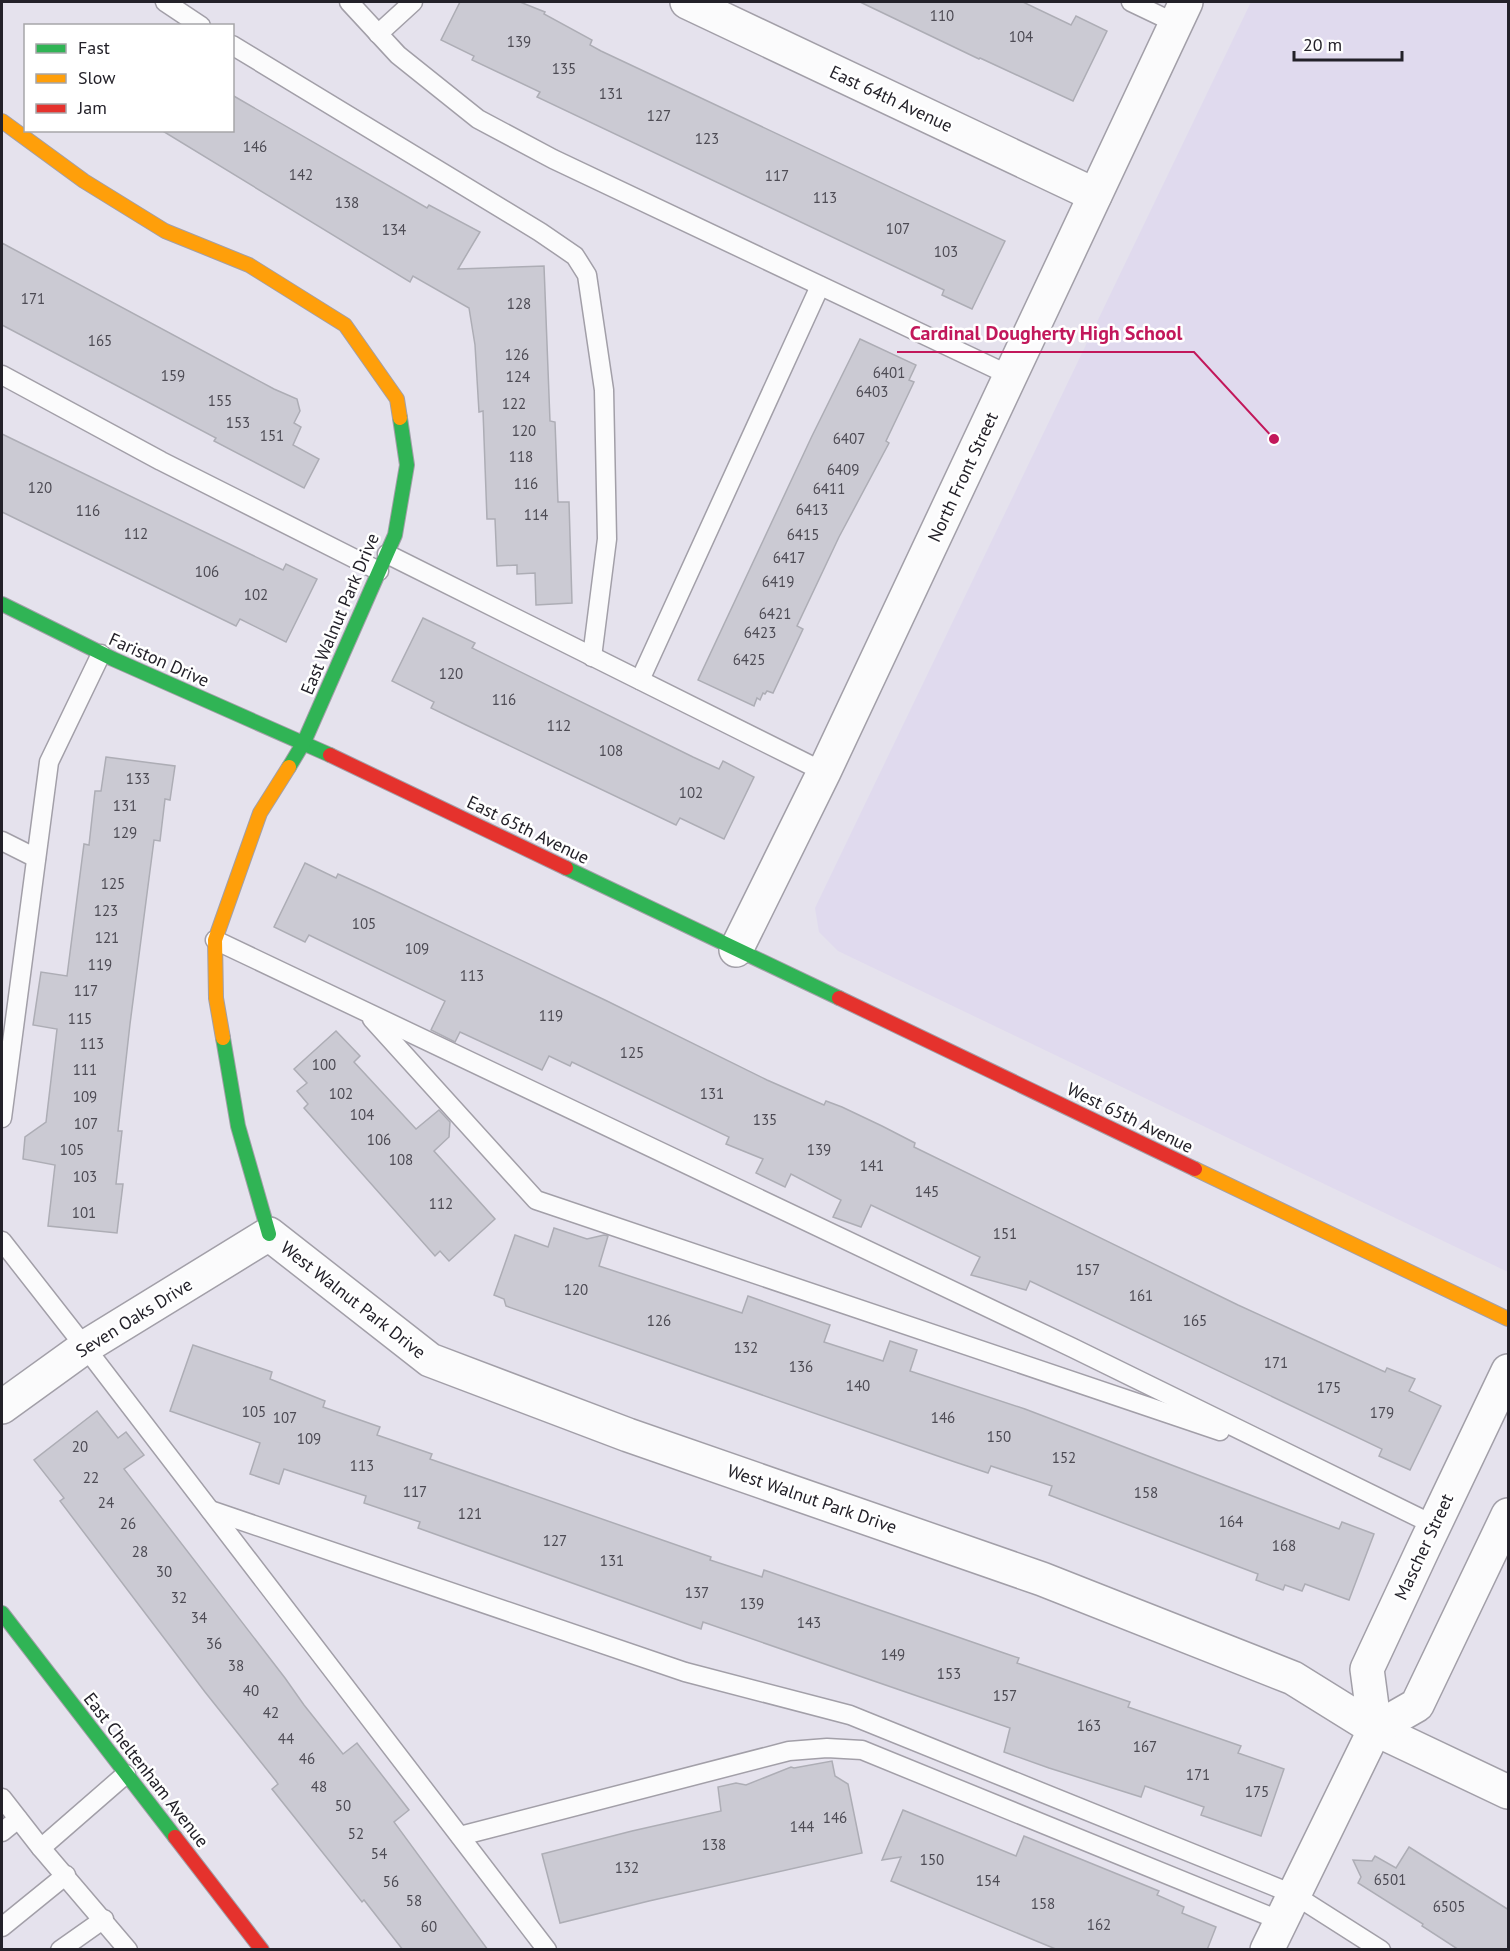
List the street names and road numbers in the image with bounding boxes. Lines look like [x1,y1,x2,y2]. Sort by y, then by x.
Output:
street label: East 64th Avenue [826,60,956,137]
street label: North Front Street [922,408,1003,546]
street label: East Walnut Park Drive [295,530,384,698]
street label: Fariston Drive [106,627,213,692]
street label: East 65th Avenue [463,790,593,869]
street label: West 65th Avenue [1063,1077,1197,1158]
street label: West Walnut Park Drive [276,1236,431,1363]
street label: Seven Oaks Drive [71,1273,196,1363]
street label: West Walnut Park Drive [724,1459,900,1538]
street label: Mascher Street [1389,1490,1458,1604]
street label: East Cheltenham Avenue [79,1688,214,1852]

